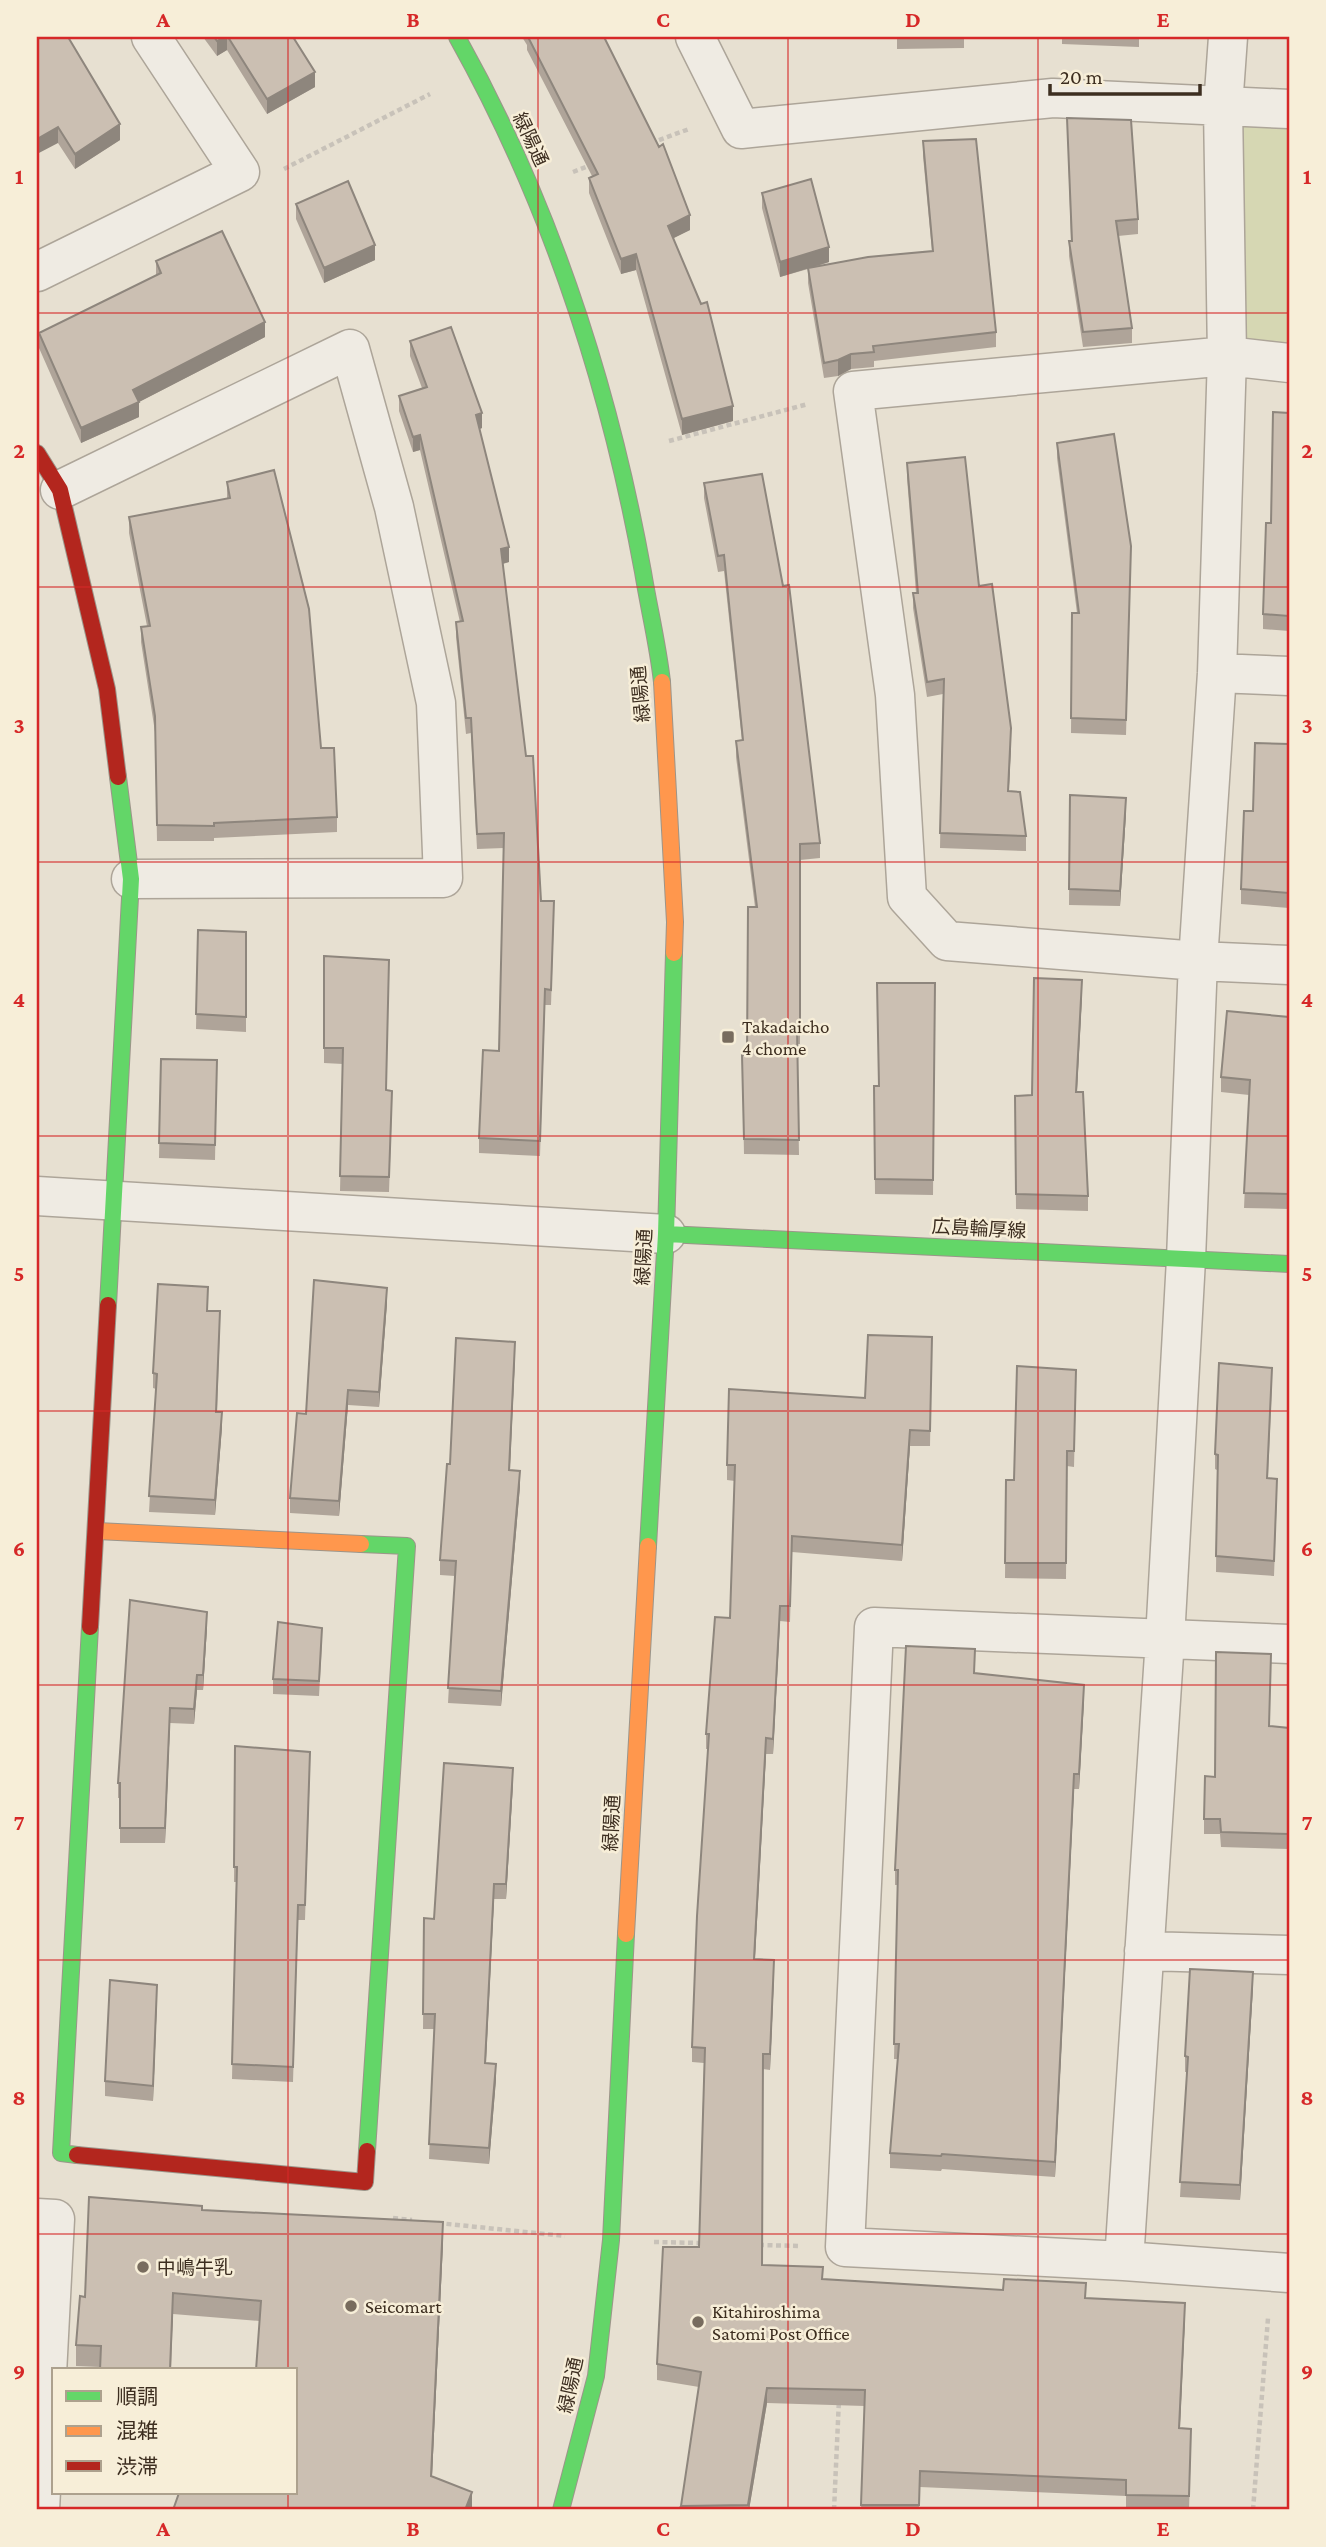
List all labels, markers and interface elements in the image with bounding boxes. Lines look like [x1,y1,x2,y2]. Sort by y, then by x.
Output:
text: A [155,6,170,32]
text: B [406,6,420,32]
text: C [656,6,670,32]
text: D [905,6,921,32]
text: E [1156,6,1170,32]
scale bar [1050,52,1200,96]
text: 20 m [1060,65,1103,89]
street label: 緑陽通 [509,109,552,169]
text: 1 [15,163,24,189]
text: 1 [1303,163,1312,189]
text: 2 [13,437,25,463]
text: 2 [1301,437,1313,463]
street label: 緑陽通 [628,665,653,723]
text: 3 [13,712,25,738]
text: 3 [1301,712,1313,738]
text: 4 [13,986,25,1012]
text: 4 [1301,986,1313,1012]
place label: Takadaicho 4 chome [742,1016,829,1059]
marker: Takadaicho 4 chome [720,1029,736,1045]
street label: 広島輪厚線 [931,1216,1027,1241]
street label: 緑陽通 [632,1228,655,1286]
text: 5 [13,1260,25,1286]
text: 5 [1301,1260,1313,1286]
text: 6 [13,1535,25,1561]
text: 6 [1301,1535,1313,1561]
street label: 緑陽通 [600,1794,623,1852]
text: 7 [13,1809,25,1835]
text: 7 [1301,1809,1313,1835]
text: 8 [12,2084,26,2110]
text: 8 [1300,2084,1314,2110]
place label: 中嶋牛乳 [157,2257,233,2278]
marker: 中嶋牛乳 [135,2259,151,2275]
place label: Seicomart [365,2296,442,2317]
marker: Seicomart [343,2298,359,2314]
place label: Kitahiroshima Satomi Post Office [712,2301,850,2344]
marker: Kitahiroshima Satomi Post Office [690,2314,706,2330]
street label: 緑陽通 [554,2355,587,2415]
text: 9 [13,2358,25,2384]
text: 9 [1301,2358,1313,2384]
legend [52,2368,298,2494]
text: 順調 [116,2385,158,2409]
text: 混雑 [116,2419,158,2443]
text: 渋滞 [116,2455,158,2479]
text: A [155,2515,170,2541]
text: B [406,2515,420,2541]
text: C [656,2515,670,2541]
text: D [905,2515,921,2541]
text: E [1156,2515,1170,2541]

